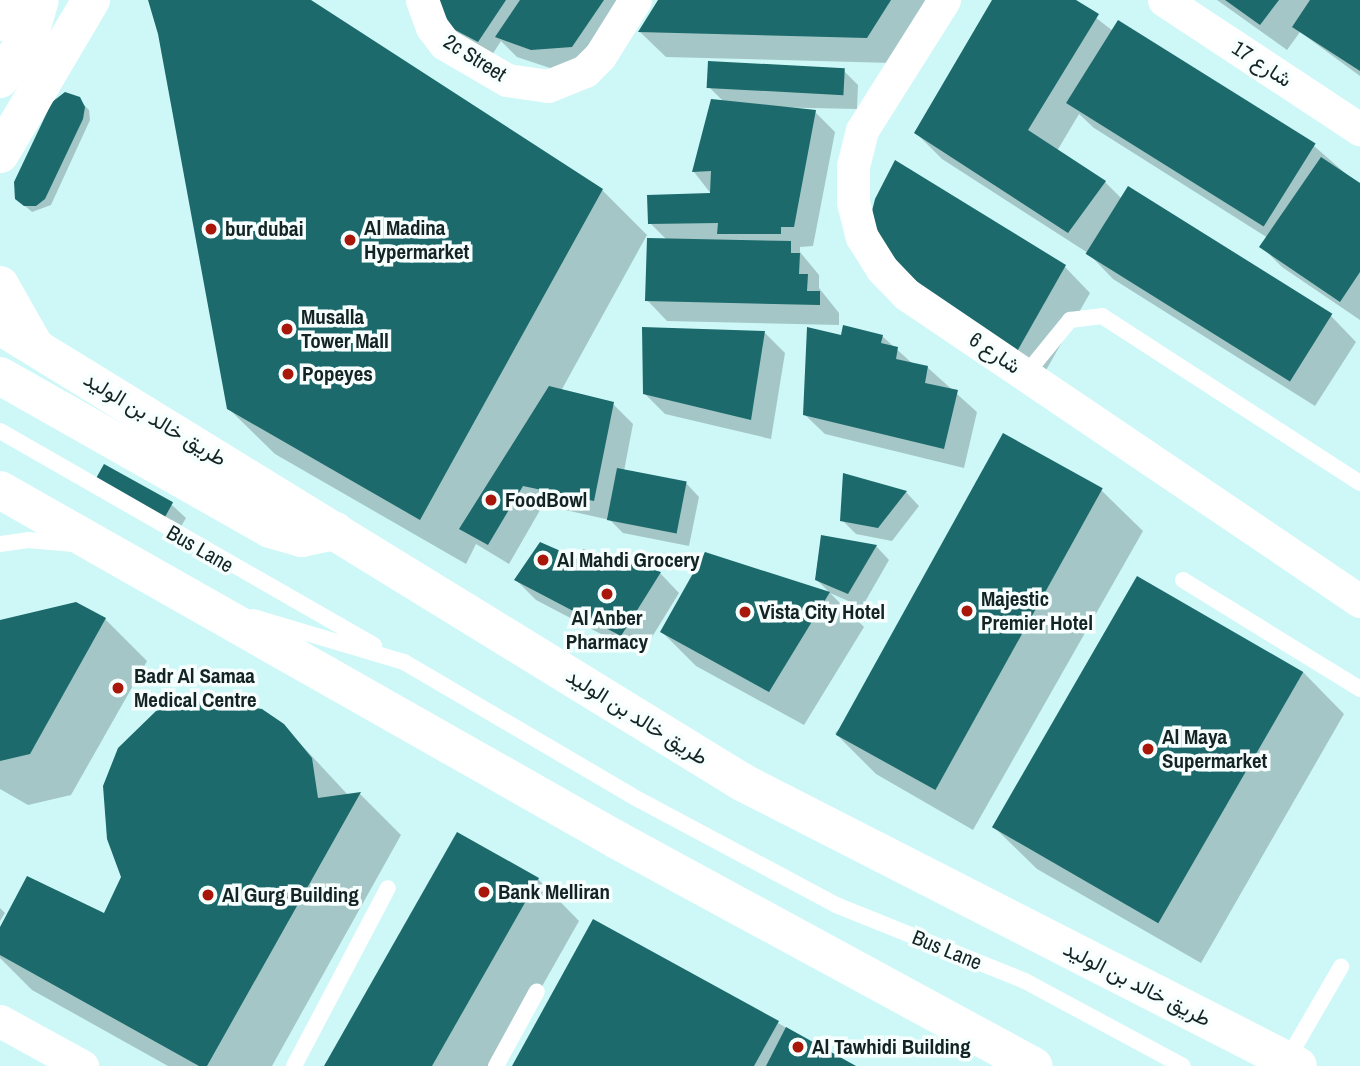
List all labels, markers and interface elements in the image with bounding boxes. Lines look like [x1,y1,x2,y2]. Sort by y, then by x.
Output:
street label: 2c Street [439,29,511,87]
street label: شارع 17 [1227,35,1297,93]
place label: Al Madina Hypermarket [364,215,469,265]
place label: bur dubai [225,216,303,242]
marker: bur dubai [203,221,219,237]
marker: Al Madina Hypermarket [342,232,358,248]
place label: Musalla Tower Mall [301,304,389,354]
marker: Musalla Tower Mall [279,321,295,337]
street label: شارع 6 [964,327,1026,379]
place label: Popeyes [302,361,373,387]
street label: طريق خالد بن الوليد [79,366,231,472]
marker: Popeyes [280,366,296,382]
place label: FoodBowl [505,487,587,513]
marker: FoodBowl [483,492,499,508]
street label: Bus Lane [162,520,238,578]
place label: Al Mahdi Grocery [557,547,700,573]
marker: Al Mahdi Grocery [535,552,551,568]
marker: Al Anber Pharmacy [599,586,615,602]
place label: Majestic Premier Hotel [981,586,1093,636]
place label: Vista City Hotel [759,599,885,625]
marker: Majestic Premier Hotel [959,603,975,619]
marker: Vista City Hotel [737,604,753,620]
place label: Al Anber Pharmacy [566,605,648,655]
place label: Badr Al Samaa Medical Centre [134,663,256,713]
street label: طريق خالد بن الوليد [562,663,712,771]
marker: Badr Al Samaa Medical Centre [108,678,128,698]
place label: Al Maya Supermarket [1162,724,1267,774]
marker: Al Maya Supermarket [1140,741,1156,757]
place label: Bank Melliran [498,879,610,905]
place label: Al Gurg Building [222,882,359,908]
marker: Bank Melliran [476,884,492,900]
marker: Al Gurg Building [200,887,216,903]
street label: Bus Lane [909,925,985,975]
street label: طريق خالد بن الوليد [1059,936,1215,1032]
place label: Al Tawhidi Building [812,1034,971,1060]
marker: Al Tawhidi Building [790,1039,806,1055]

